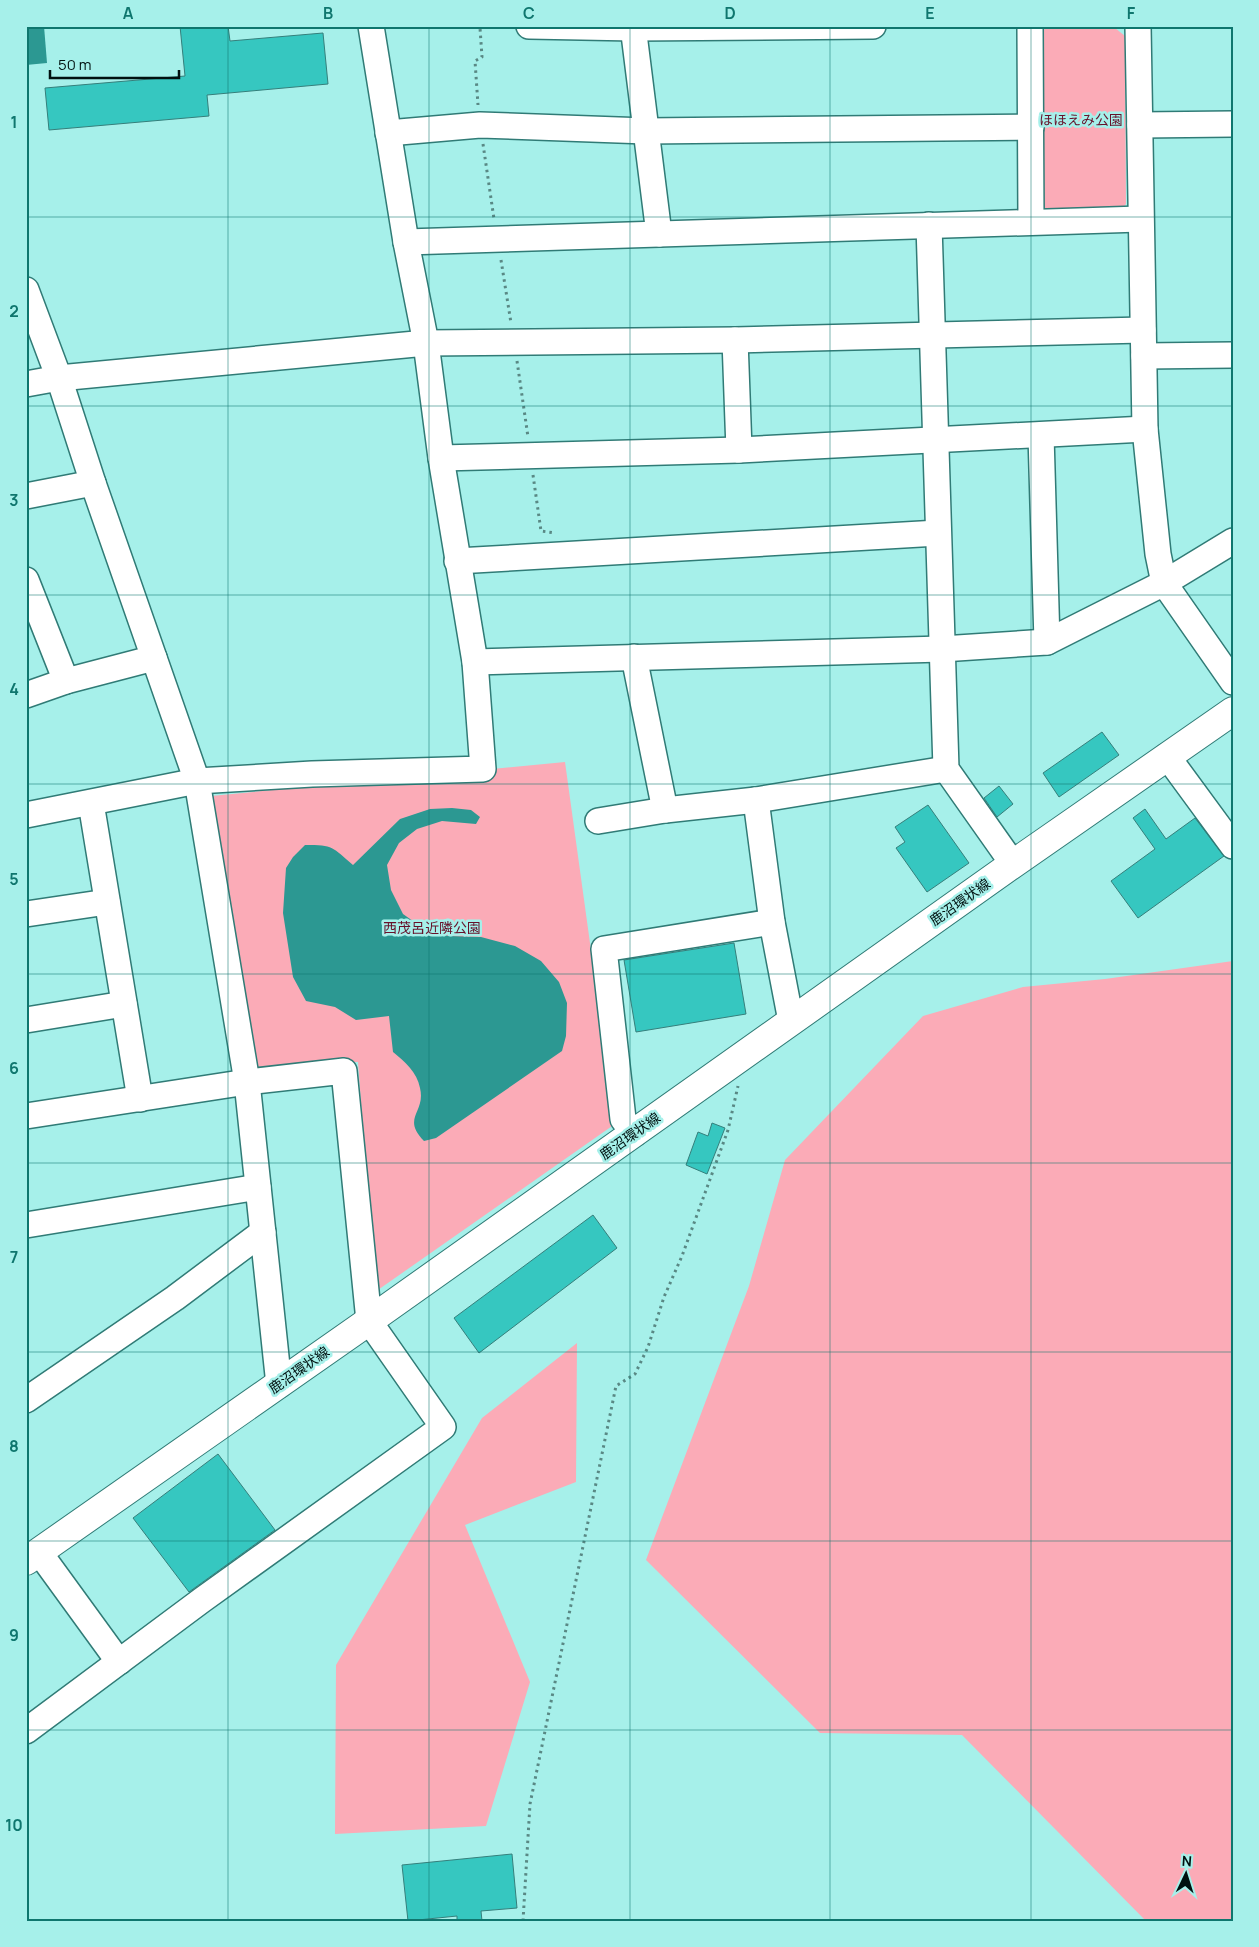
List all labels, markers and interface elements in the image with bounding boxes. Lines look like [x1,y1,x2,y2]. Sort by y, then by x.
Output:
text: A [123,2,134,24]
text: B [323,2,333,24]
text: C [523,2,535,24]
text: D [724,2,736,24]
text: E [925,2,935,24]
text: F [1127,2,1136,24]
scale bar [50,48,179,80]
text: 50 m [58,54,92,75]
park label: ほほえみ公園 [1039,110,1123,129]
text: 1 [10,111,18,133]
text: 2 [9,300,19,322]
text: 3 [9,489,19,511]
text: 4 [9,678,19,700]
text: 5 [9,868,19,890]
street label: 鹿沼環状線 [926,874,994,929]
park label: 西茂呂近隣公園 [383,918,481,937]
text: 6 [9,1057,19,1079]
street label: 鹿沼環状線 [596,1108,664,1163]
text: 7 [10,1246,18,1268]
street label: 鹿沼環状線 [265,1342,333,1397]
text: 8 [9,1435,19,1457]
text: 9 [9,1624,19,1646]
text: 10 [5,1814,23,1836]
north arrow [1162,1850,1212,1900]
text: N [1181,1851,1193,1870]

